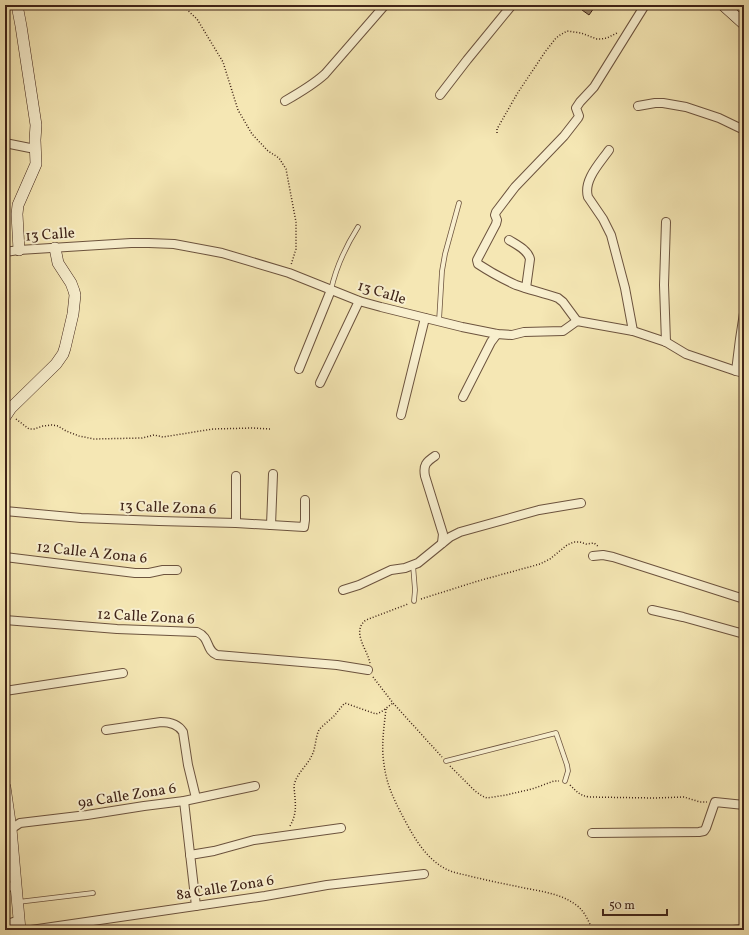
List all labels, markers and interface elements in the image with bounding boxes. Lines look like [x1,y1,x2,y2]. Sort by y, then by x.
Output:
street label: 13 Calle [24,223,76,248]
street label: 13 Calle [355,276,408,311]
street label: 13 Calle Zona 6 [119,496,217,521]
street label: 12 Calle A Zona 6 [35,537,148,570]
street label: 12 Calle Zona 6 [97,604,195,631]
street label: 9a Calle Zona 6 [77,778,178,815]
street label: 8a Calle Zona 6 [175,870,276,907]
scale bar [603,891,667,917]
text: 50 m [609,898,635,914]

